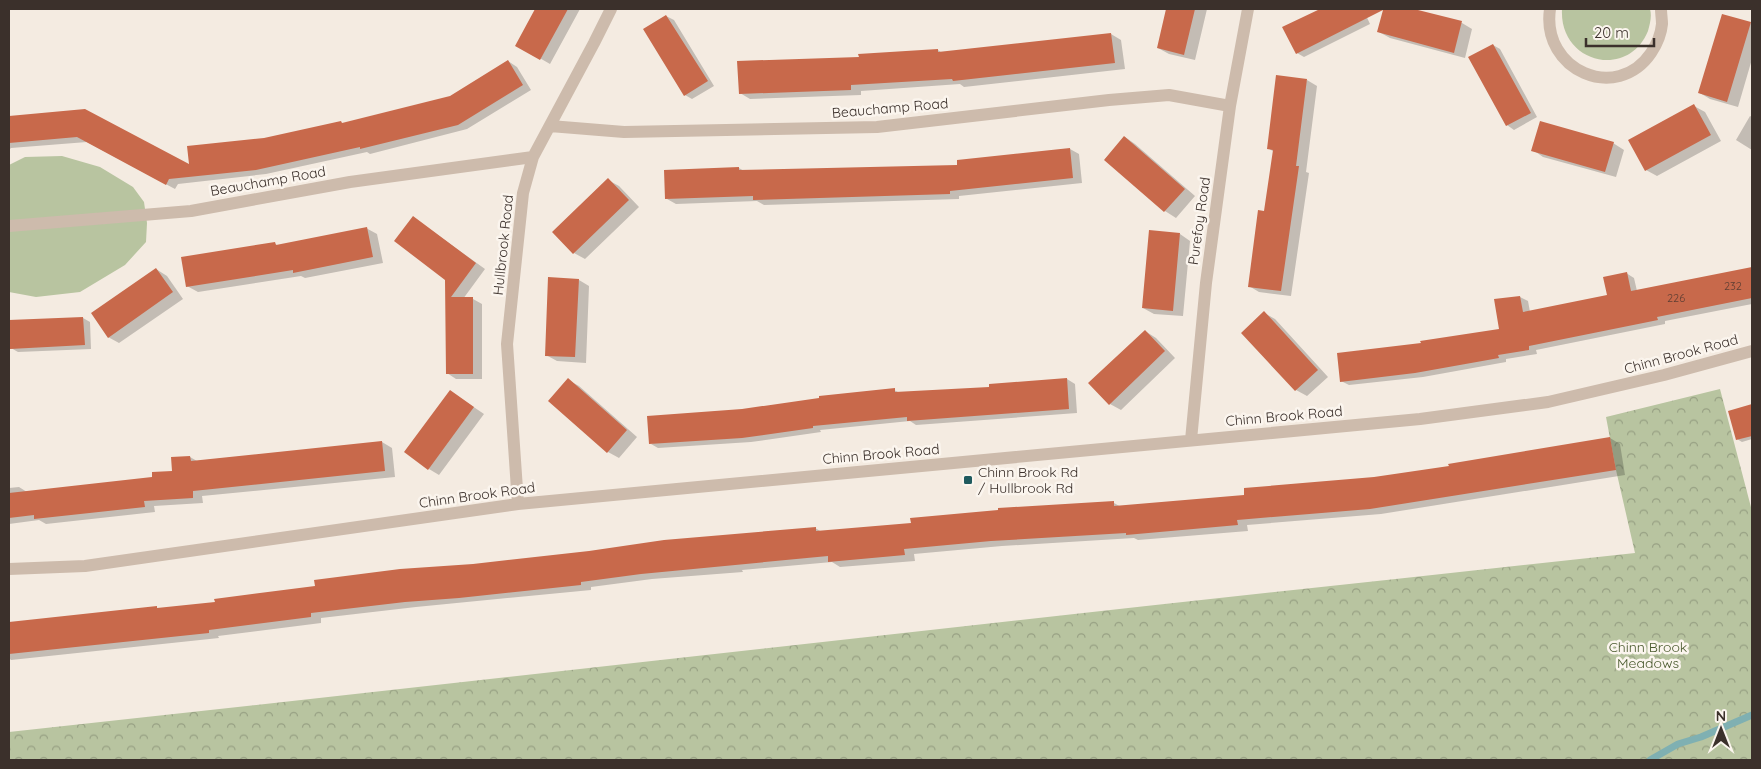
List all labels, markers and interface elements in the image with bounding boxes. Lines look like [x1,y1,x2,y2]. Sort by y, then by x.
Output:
scale bar [1586,15,1654,47]
text: 20 m [1594,23,1629,42]
street label: Beauchamp Road [831,94,949,122]
street label: Beauchamp Road [209,162,327,200]
street label: Purefoy Road [1184,176,1214,266]
street label: Hullbrook Road [489,194,517,296]
house number: 232 [1724,279,1742,293]
house number: 226 [1667,291,1685,305]
street label: Chinn Brook Road [1622,330,1740,378]
street label: Chinn Brook Road [1225,402,1343,430]
street label: Chinn Brook Road [822,440,940,468]
place label: Chinn Brook Rd / Hullbrook Rd [978,463,1078,497]
marker: Chinn Brook Rd / Hullbrook Rd [962,474,974,486]
street label: Chinn Brook Road [418,478,536,512]
park label: Chinn Brook Meadows [1609,638,1687,672]
north arrow [1696,704,1746,754]
text: N [1716,707,1726,725]

